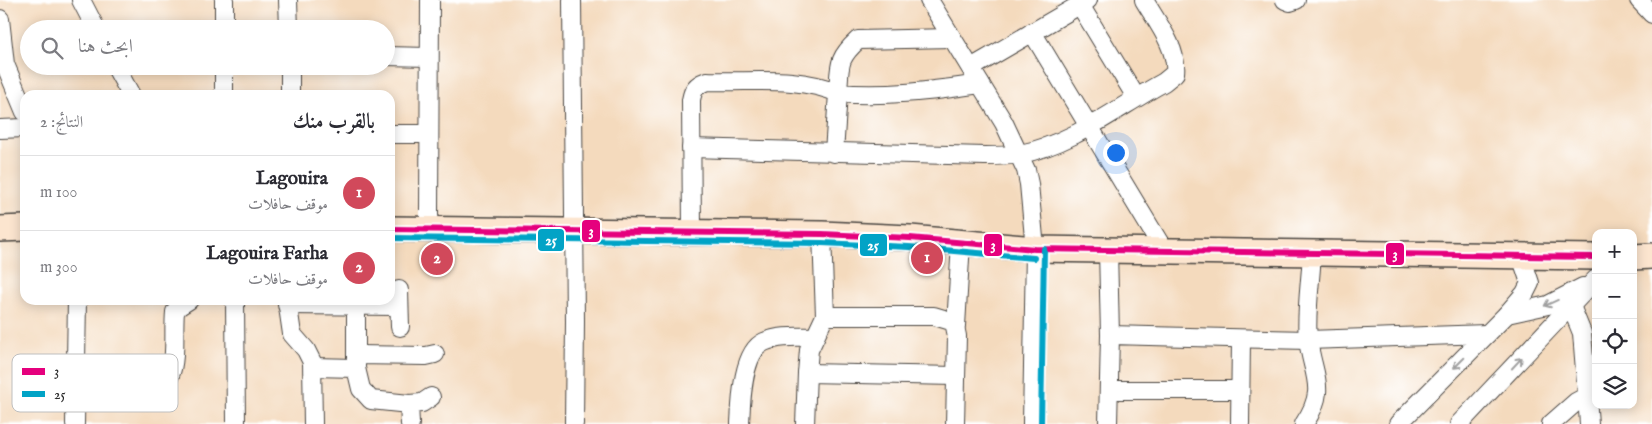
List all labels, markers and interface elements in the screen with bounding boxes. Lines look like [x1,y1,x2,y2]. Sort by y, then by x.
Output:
search box [20,20,395,75]
icon: search [38,34,66,62]
text: ابحث هنا [78,35,133,59]
text: بالقرب منك [293,109,375,136]
text: النتائج: 2 [40,113,83,133]
your location [1103,140,1129,166]
text: Lagouira [256,167,328,191]
text: 100 m [40,183,77,203]
text: 1 [356,183,362,203]
text: موقف حافلات [248,195,328,215]
line badge: 3 [581,219,601,243]
text: 3 [588,223,594,241]
line badge: 25 [537,228,565,252]
map controls [1592,229,1637,409]
button: + [1592,229,1637,274]
text: 25 [545,232,557,250]
line badge: 25 [859,233,888,257]
line badge: 3 [983,233,1003,257]
text: 25 [867,237,879,255]
text: 3 [990,237,996,255]
pin: 1 [911,239,943,277]
pin: 2 [421,240,453,278]
text: Lagouira Farha [206,242,328,266]
line badge: 3 [1385,242,1405,266]
text: 3 [1392,246,1398,264]
text: 300 m [40,258,78,278]
text: 2 [355,258,363,278]
text: موقف حافلات [248,270,328,290]
button: − [1592,274,1637,319]
one-way arrow [1544,298,1559,308]
button: locate [1592,319,1637,364]
legend [12,354,178,412]
one-way arrow [1452,357,1465,369]
one-way arrow [1511,357,1523,370]
text: 3 [54,363,59,381]
button: layers [1592,364,1637,409]
text: 25 [54,386,66,404]

